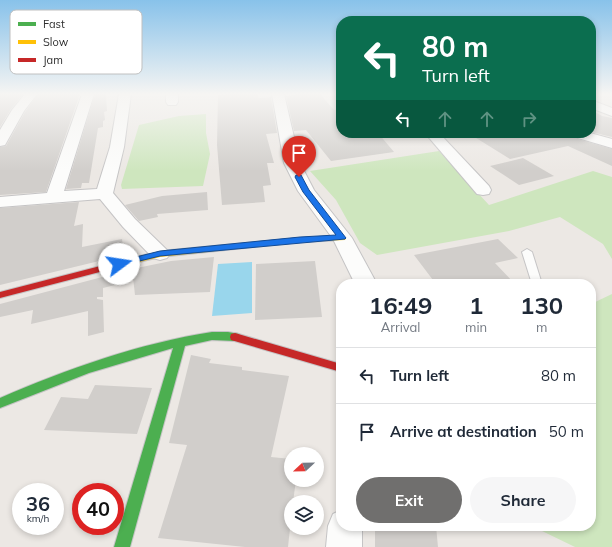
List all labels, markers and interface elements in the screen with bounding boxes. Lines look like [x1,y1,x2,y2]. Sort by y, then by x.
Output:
legend [10,10,142,74]
text: Fast [43,17,65,31]
text: 80 m [422,29,488,64]
icon: left [356,32,408,84]
text: Slow [43,35,69,49]
text: Jam [43,53,63,67]
text: Turn left [422,64,490,87]
icon: left [392,108,414,130]
icon: ahead [434,108,456,130]
icon: ahead [476,108,498,130]
icon: right [518,108,540,130]
pin [282,136,316,177]
icon: arrive [288,142,310,164]
position arrow [98,243,140,285]
text: 16:49 [369,290,432,320]
text: 1 [469,290,483,320]
text: 130 [520,290,563,320]
text: Arrival [381,319,420,335]
text: min [465,319,487,335]
text: m [536,319,547,335]
icon: left [356,365,378,387]
text: Turn left [390,366,449,385]
text: 80 m [541,366,576,385]
icon: arrive [356,421,378,443]
text: Arrive at destination [390,422,537,441]
text: 50 m [549,422,584,441]
north arrow [284,447,324,487]
map controls [284,447,324,535]
button: Exit [356,477,462,523]
button: Share [470,477,576,523]
speed limit sign: 40 [72,483,124,535]
text: 36 [26,491,50,516]
button: layers [284,495,324,535]
text: km/h [27,512,49,525]

